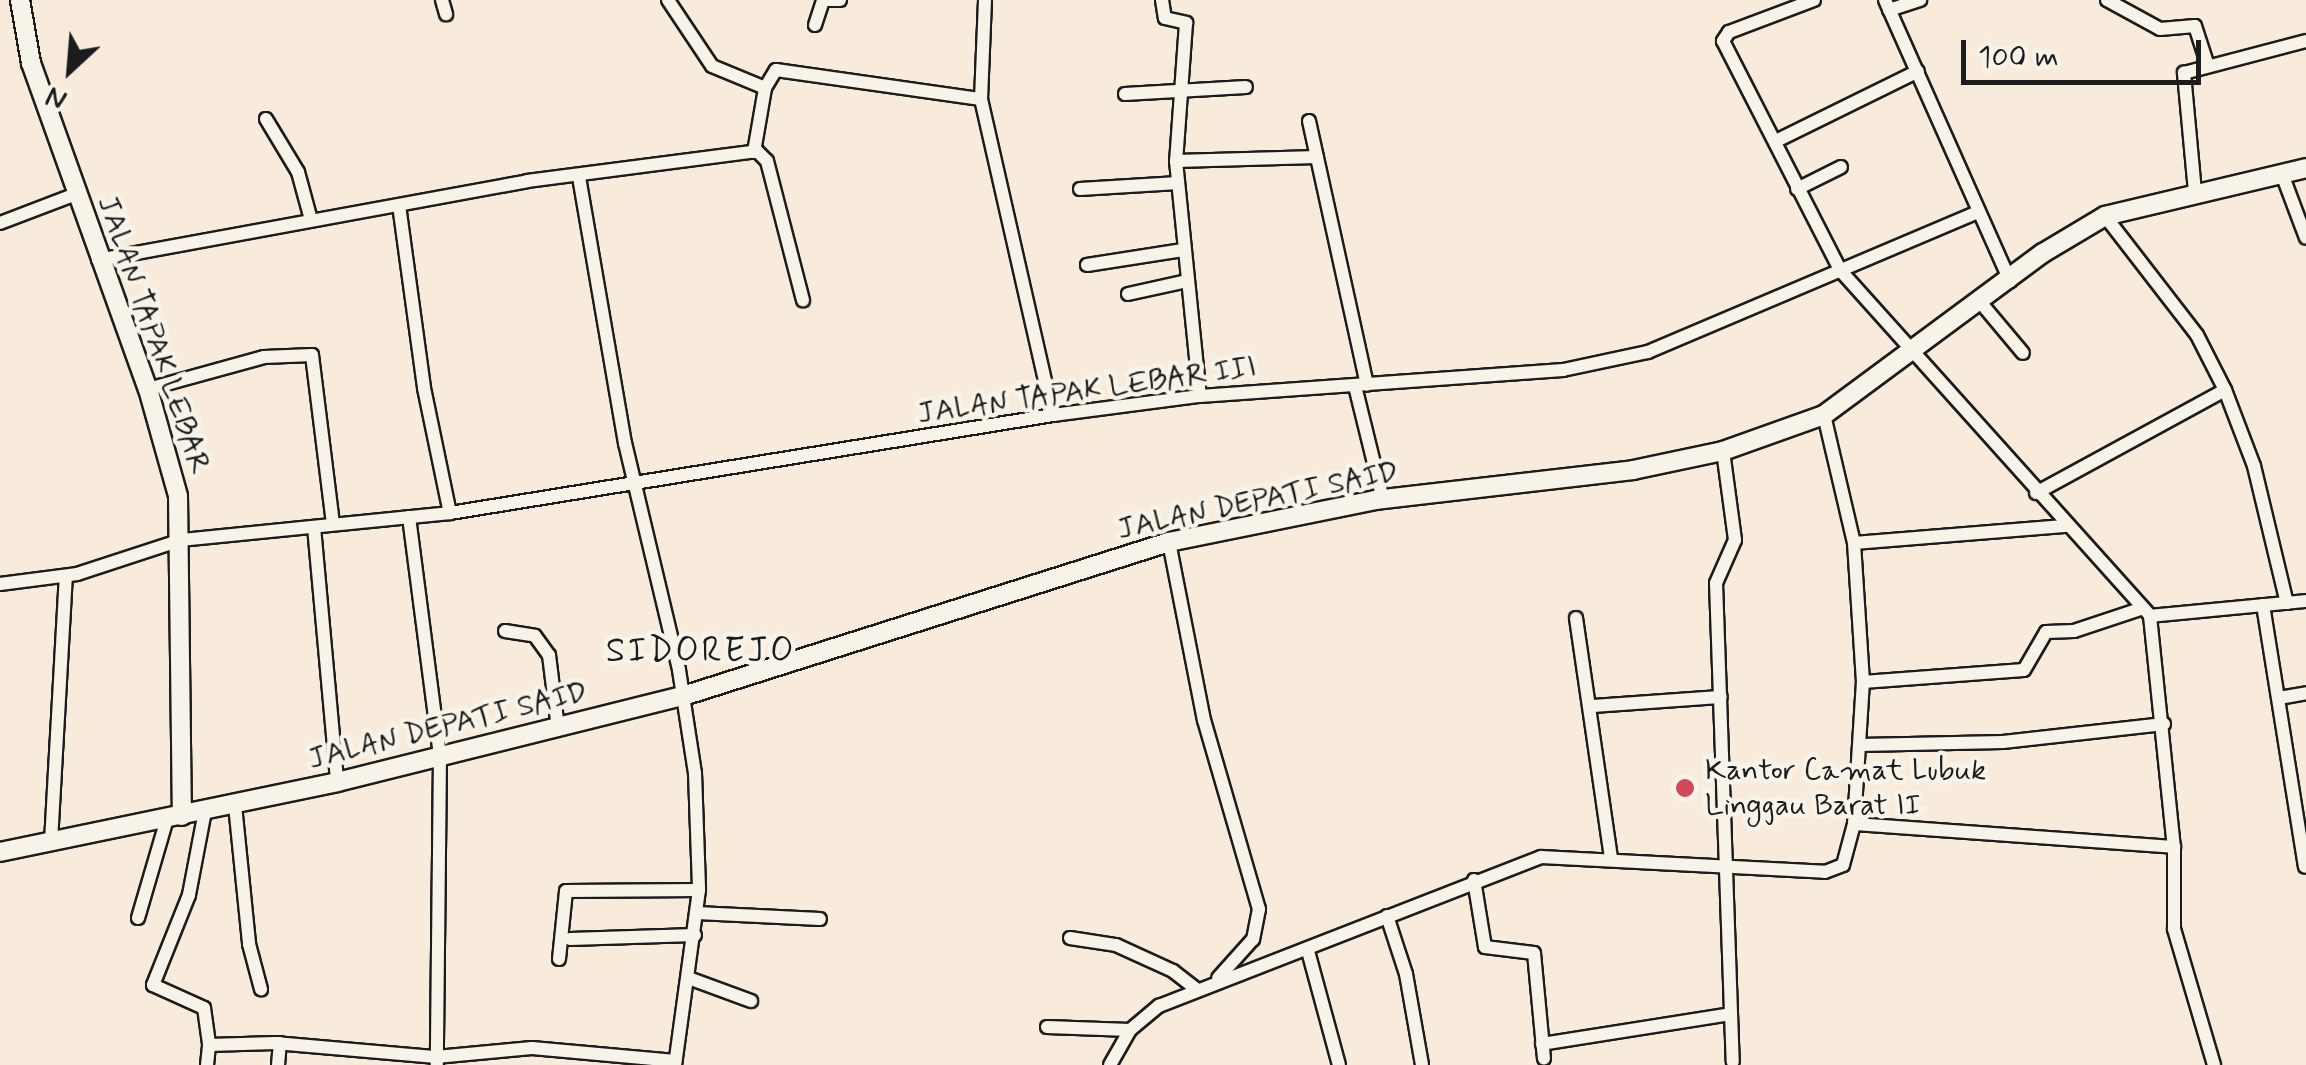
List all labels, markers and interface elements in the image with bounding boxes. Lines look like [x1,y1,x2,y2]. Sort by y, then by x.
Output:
north arrow [20,20,120,120]
scale bar [1966,20,2206,82]
text: 100 m [1978,38,2059,77]
text: N [40,77,73,118]
street label: JALAN TAPAK LEBAR [89,194,217,476]
street label: JALAN TAPAK LEBAR III [918,350,1256,432]
street label: JALAN DEPATI SAID [1118,454,1398,548]
district label: SIDOREJO [605,630,797,672]
street label: JALAN DEPATI SAID [308,675,588,777]
place label: Kantor Camat Lubuk Linggau Barat II [1705,753,1980,824]
marker: Kantor Camat Lubuk Linggau Barat II [1674,777,1696,799]

